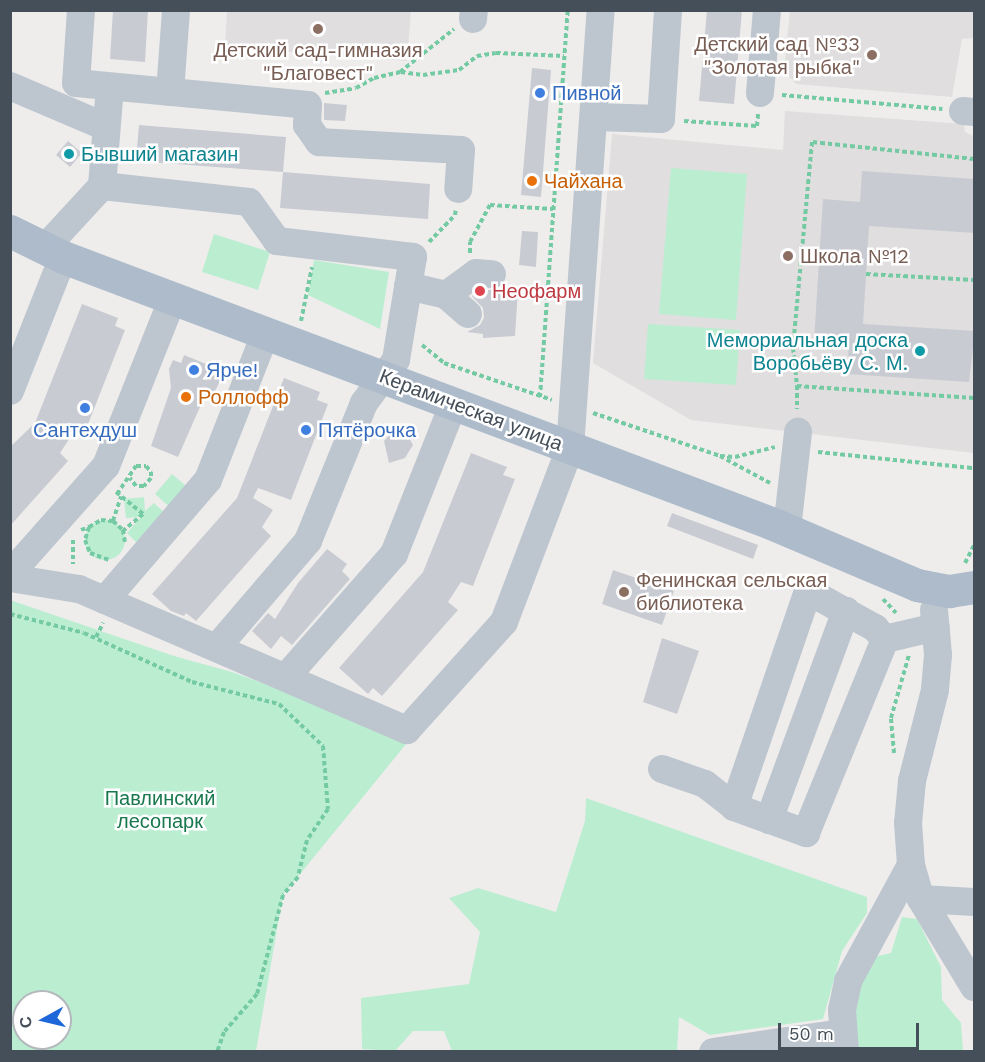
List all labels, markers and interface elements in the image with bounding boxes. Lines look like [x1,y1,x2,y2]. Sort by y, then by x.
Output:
marker: Детский сад-гимназия "Благовест" [311,22,325,36]
place label: Детский сад №33 "Золотая рыбка" [694,32,860,79]
place label: Детский сад-гимназия "Благовест" [213,38,423,85]
marker: Детский сад №33 "Золотая рыбка" [865,48,879,62]
place label: Пивной [552,81,622,105]
marker: Пивной [533,86,547,100]
place label: Бывший магазин [81,142,238,166]
marker: Бывший магазин [62,147,76,161]
place label: Чайхана [544,169,623,193]
marker: Чайхана [525,174,539,188]
place label: Школа №12 [800,244,909,268]
marker: Школа №12 [781,249,795,263]
place label: Неофарм [492,279,581,303]
marker: Неофарм [473,284,487,298]
place label: Мемориальная доска Воробьёву С. М. [707,328,908,375]
marker: Мемориальная доска Воробьёву С. М. [913,344,927,358]
place label: Ярче! [206,358,258,382]
marker: Ярче! [187,363,201,377]
street label: Керамическая улица [376,364,566,456]
place label: Роллофф [198,385,289,409]
marker: Роллофф [179,390,193,404]
marker: Сантехдуш [78,401,92,415]
place label: Сантехдуш [33,418,137,442]
place label: Пятёрочка [318,418,416,442]
marker: Пятёрочка [299,423,313,437]
place label: Фенинская сельская библиотека [636,568,827,615]
marker: Фенинская сельская библиотека [617,585,631,599]
park label: Павлинский лесопарк [105,786,215,833]
north arrow [12,990,72,1050]
scale bar [781,1011,922,1049]
text: С [15,1015,36,1029]
text: 50 m [789,1023,834,1044]

